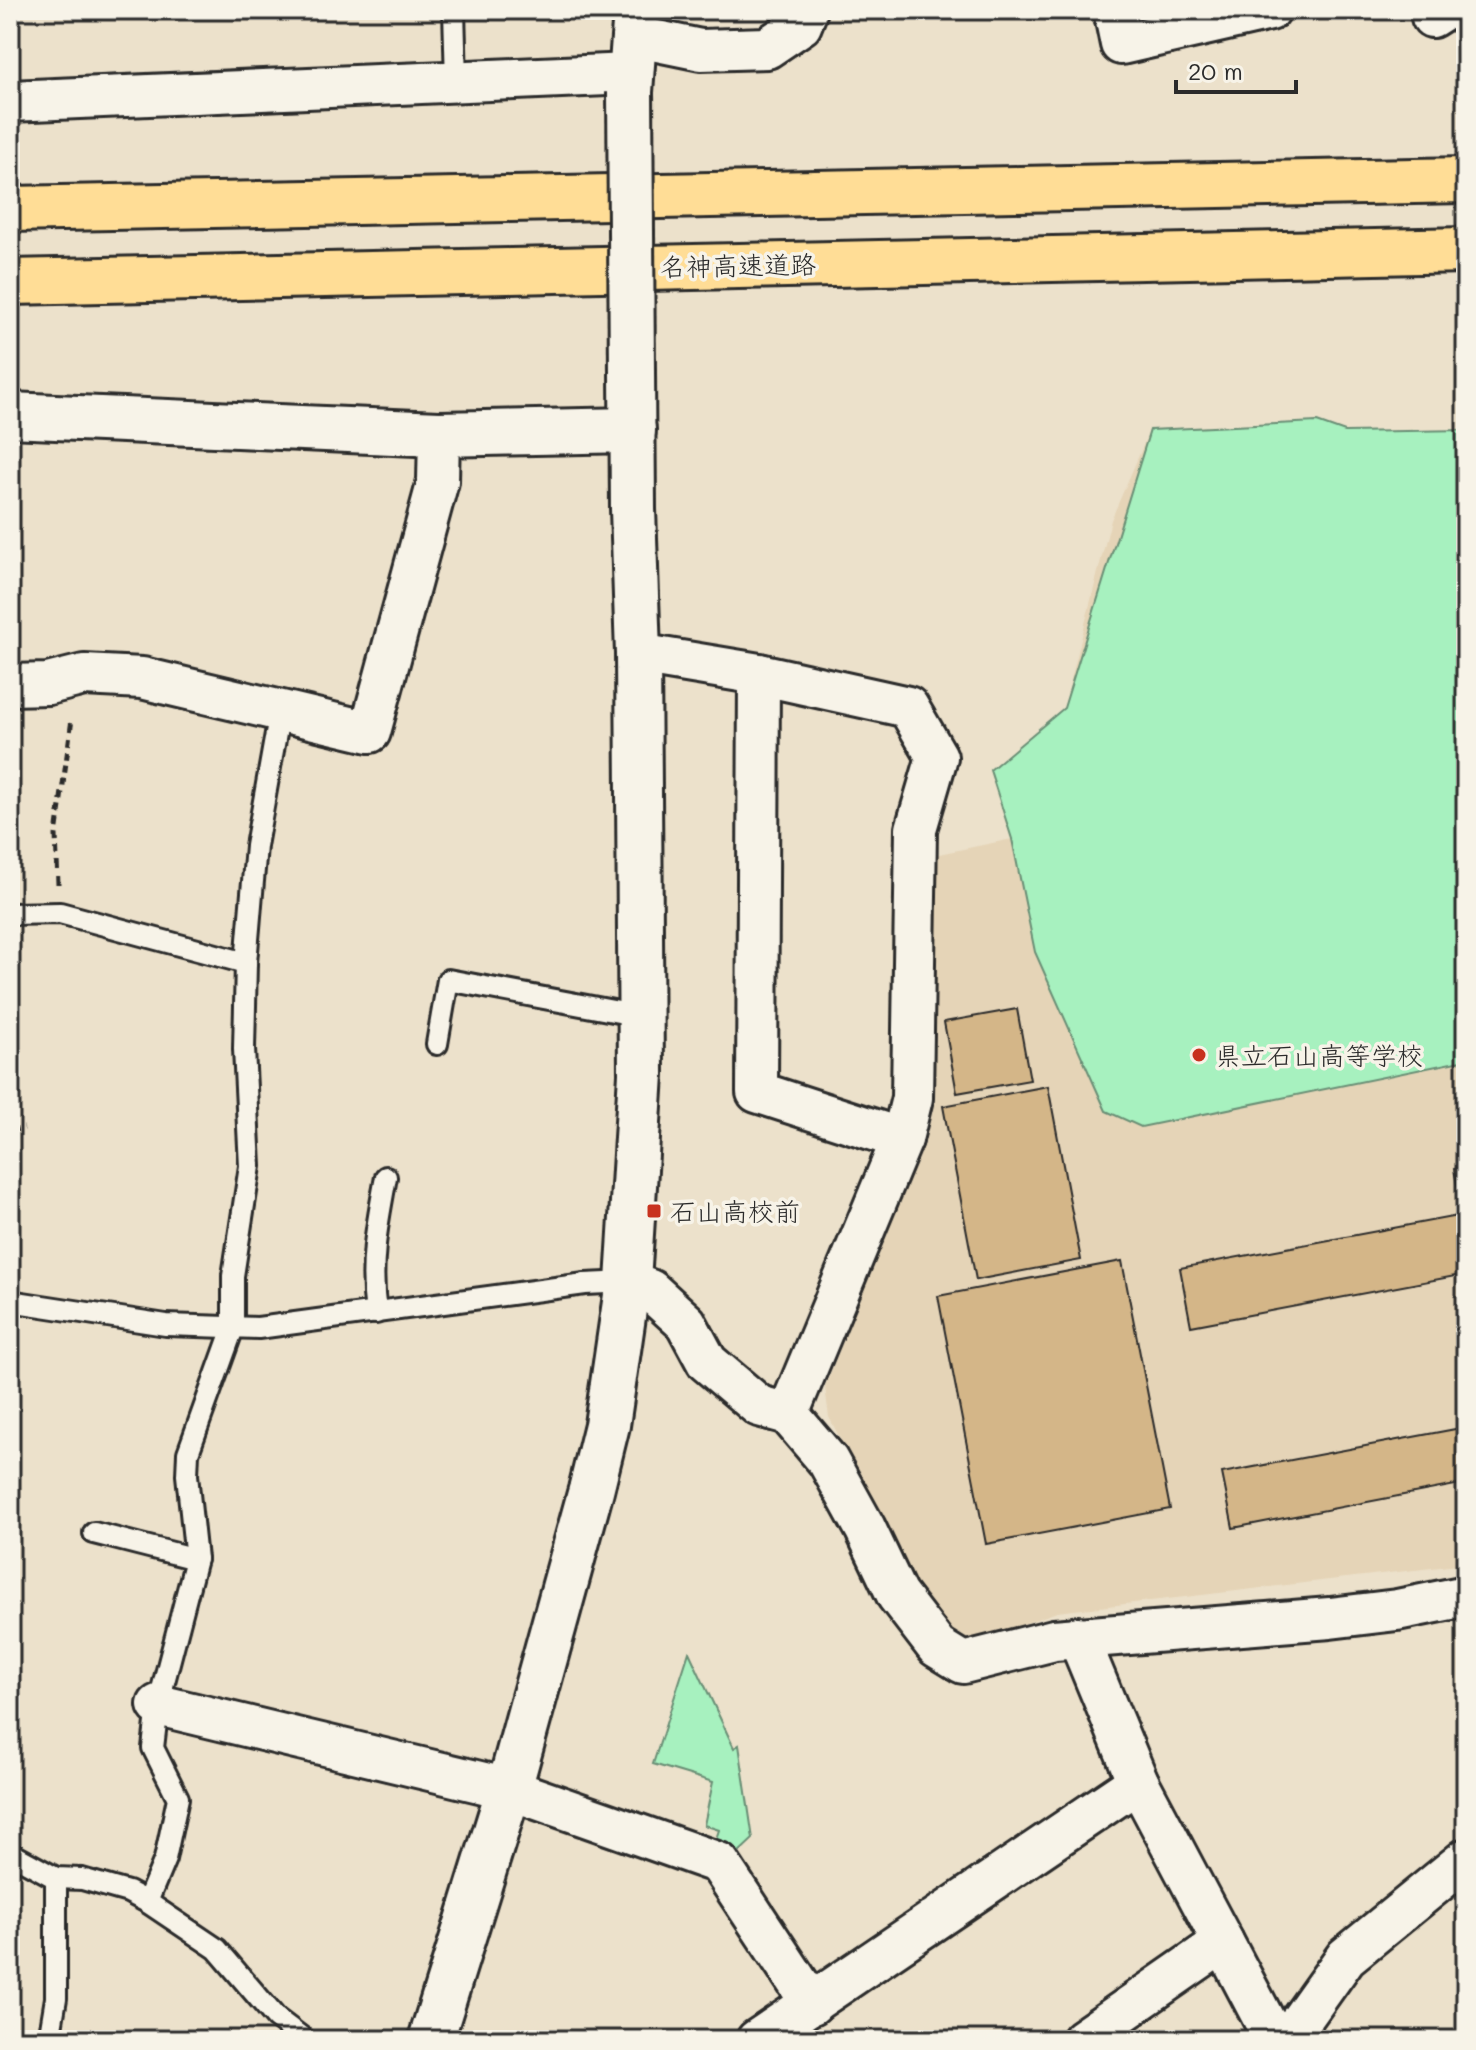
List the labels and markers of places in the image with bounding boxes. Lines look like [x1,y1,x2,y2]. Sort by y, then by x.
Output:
place label: 県立石山高等学校 [1215,1038,1423,1072]
marker: 県立石山高等学校 [1190,1046,1208,1064]
place label: 石山高校前 [670,1194,800,1228]
marker: 石山高校前 [645,1202,663,1220]

